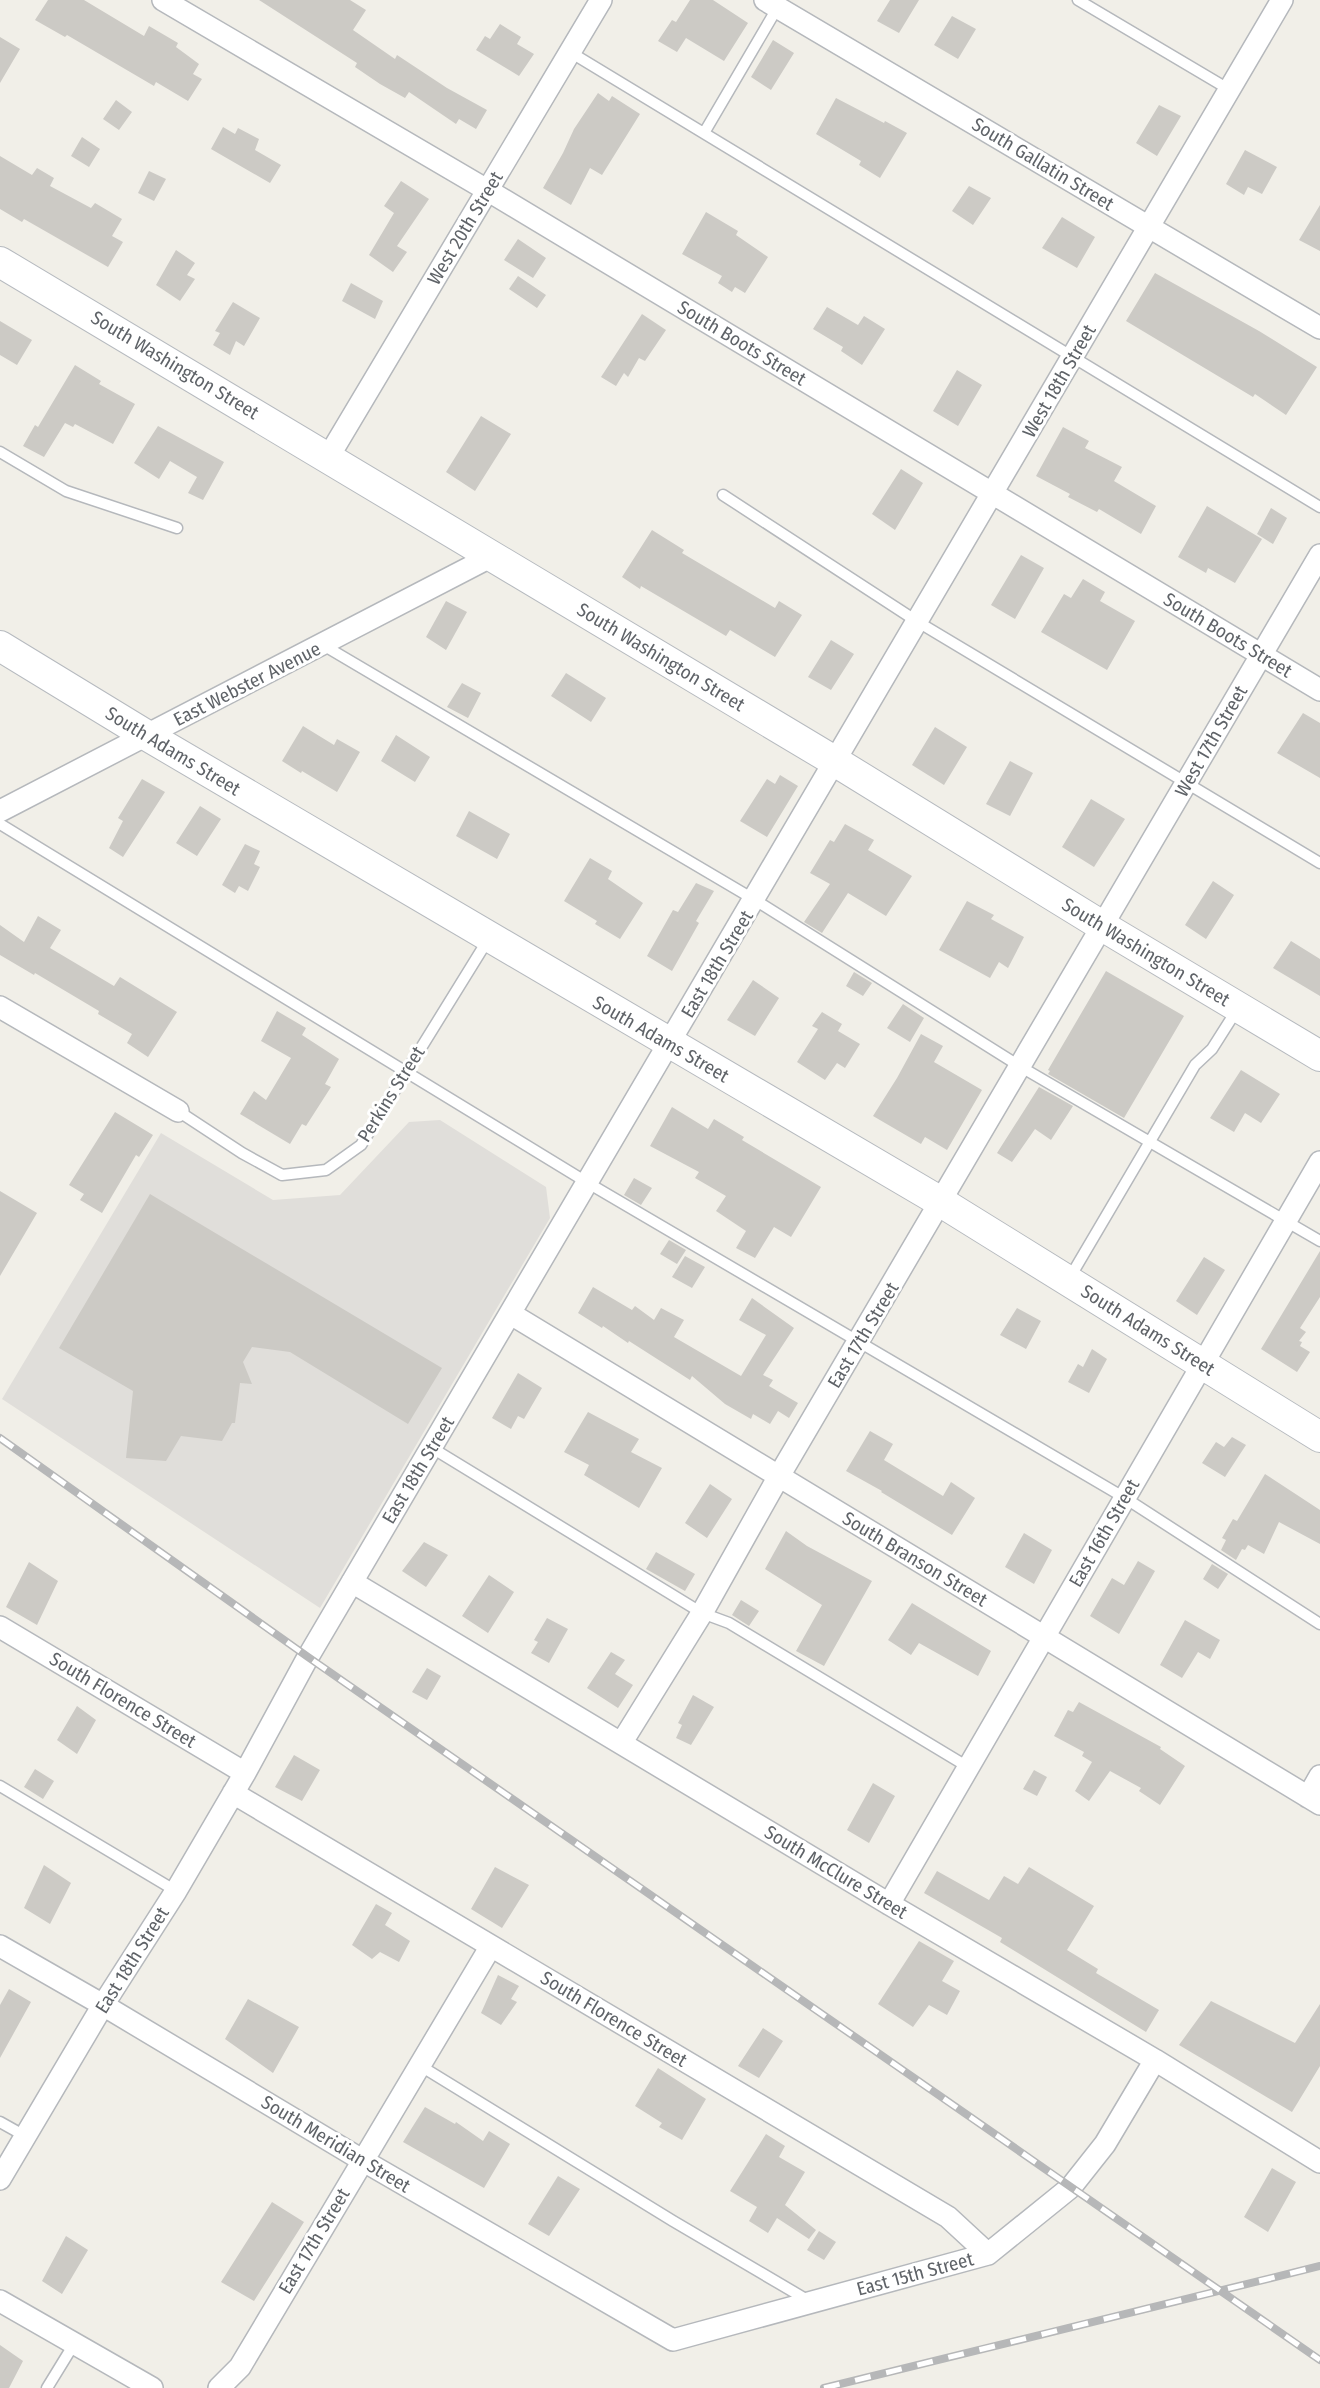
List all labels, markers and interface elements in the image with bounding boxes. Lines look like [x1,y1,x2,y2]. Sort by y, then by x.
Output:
street label: South Gallatin Street [968,113,1119,216]
street label: West 20th Street [422,167,508,289]
street label: South Boots Street [674,296,811,391]
street label: South Washington Street [87,306,264,425]
street label: West 18th Street [1017,320,1101,442]
street label: South Boots Street [1160,588,1297,683]
street label: South Washington Street [573,598,750,717]
street label: East Webster Avenue [170,637,324,731]
street label: West 17th Street [1170,681,1253,801]
street label: South Adams Street [101,702,245,801]
street label: South Washington Street [1058,893,1235,1012]
street label: East 18th Street [676,906,758,1022]
street label: South Adams Street [589,991,734,1088]
street label: Perkins Street [353,1041,430,1146]
street label: East 17th Street [822,1277,904,1392]
street label: South Adams Street [1077,1280,1220,1381]
street label: East 18th Street [377,1412,459,1528]
street label: East 16th Street [1064,1474,1145,1591]
street label: South Branson Street [838,1507,992,1612]
street label: South Florence Street [46,1647,201,1753]
street label: South McClure Street [760,1820,912,1924]
street label: East 18th Street [90,1902,174,2017]
street label: South Florence Street [537,1966,692,2072]
street label: South Meridian Street [257,2090,415,2198]
street label: East 17th Street [273,2183,355,2298]
street label: East 15th Street [854,2247,977,2301]

